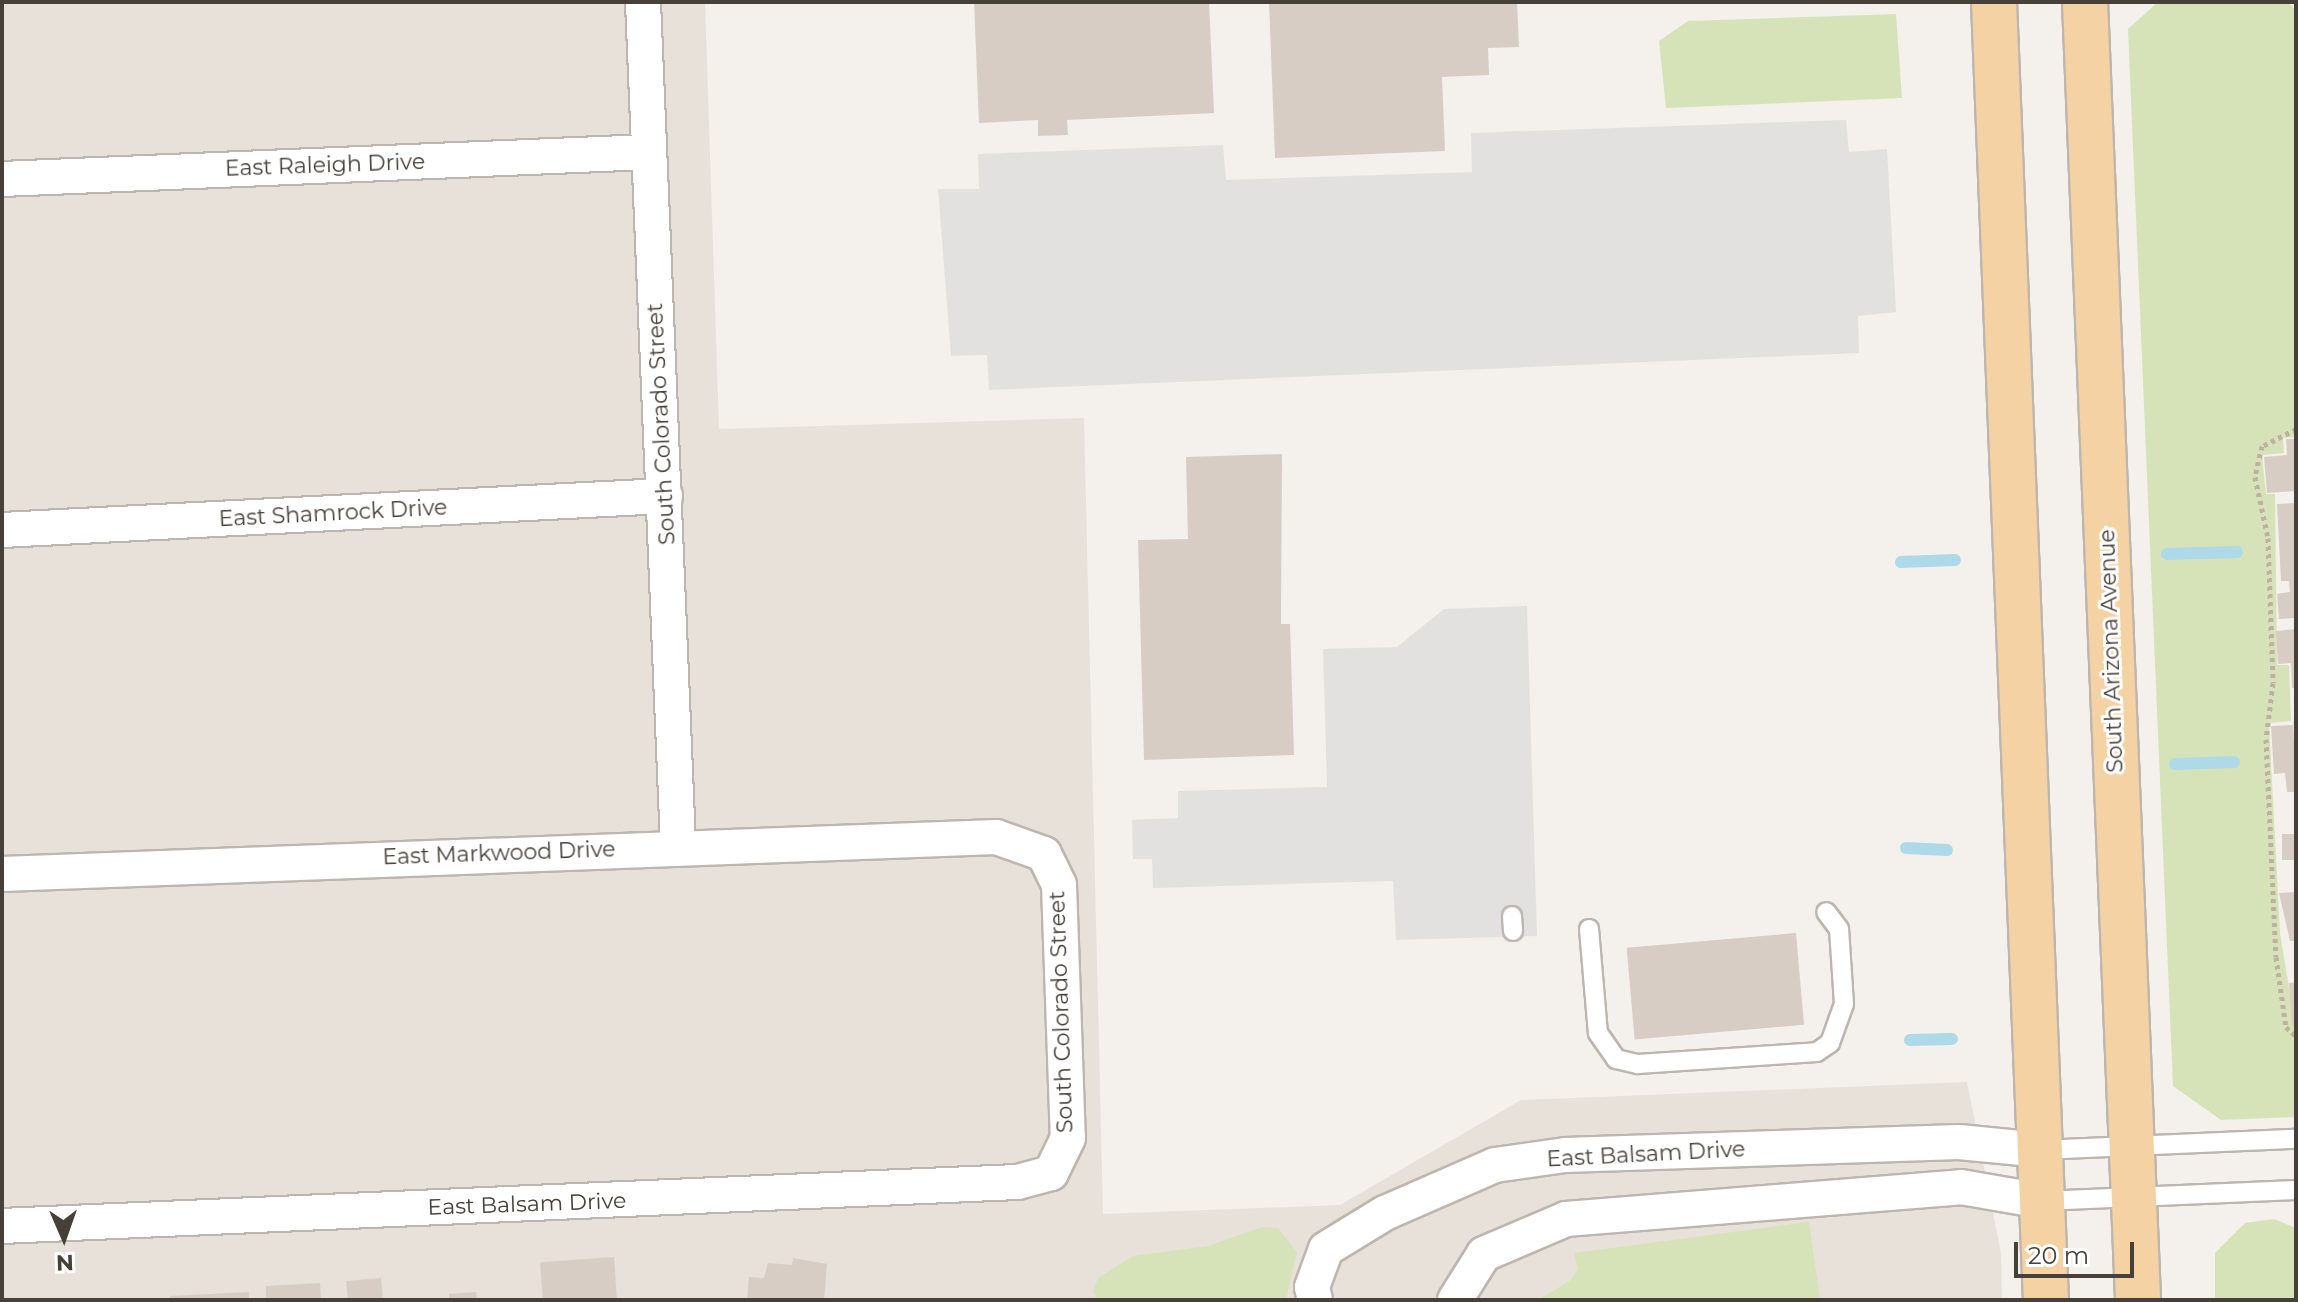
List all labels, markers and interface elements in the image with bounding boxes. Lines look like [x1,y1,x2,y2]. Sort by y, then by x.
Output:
street label: East Raleigh Drive [225,148,425,182]
street label: South Colorado Street [641,302,681,546]
street label: East Shamrock Drive [218,494,448,532]
street label: South Arizona Avenue [2094,529,2128,773]
street label: East Markwood Drive [382,836,616,870]
street label: South Colorado Street [1044,891,1078,1133]
street label: East Balsam Drive [1546,1136,1746,1172]
street label: East Balsam Drive [427,1187,627,1221]
north arrow [24,1198,104,1278]
scale bar [2018,1226,2138,1276]
text: 20 m [2028,1241,2089,1270]
text: N [55,1249,74,1276]

